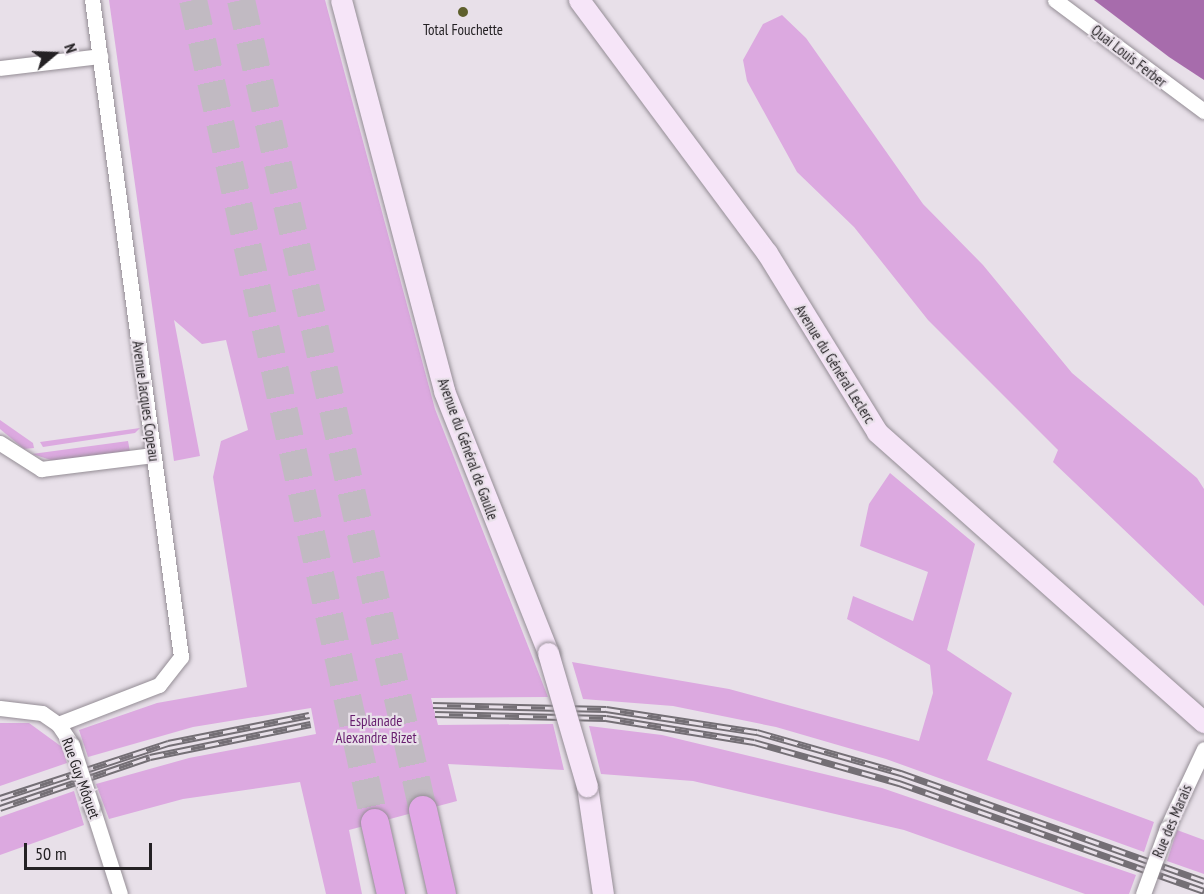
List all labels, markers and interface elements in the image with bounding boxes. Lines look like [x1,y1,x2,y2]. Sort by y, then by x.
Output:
marker: Total Fouchette [456,5,470,19]
place label: Total Fouchette [423,21,503,39]
street label: Quai Louis Ferber [1088,21,1170,91]
north arrow [24,24,84,84]
text: N [60,41,82,55]
street label: Avenue du Général Leclerc [791,301,879,427]
street label: Avenue Jacques Copeau [129,340,163,462]
street label: Avenue du Général de Gaulle [434,376,502,522]
park label: Esplanade Alexandre Bizet [335,711,417,746]
street label: Rue Guy Môquet [58,735,104,821]
street label: Rue des Marais [1148,782,1196,860]
scale bar [27,831,154,869]
text: 50 m [35,842,67,865]

